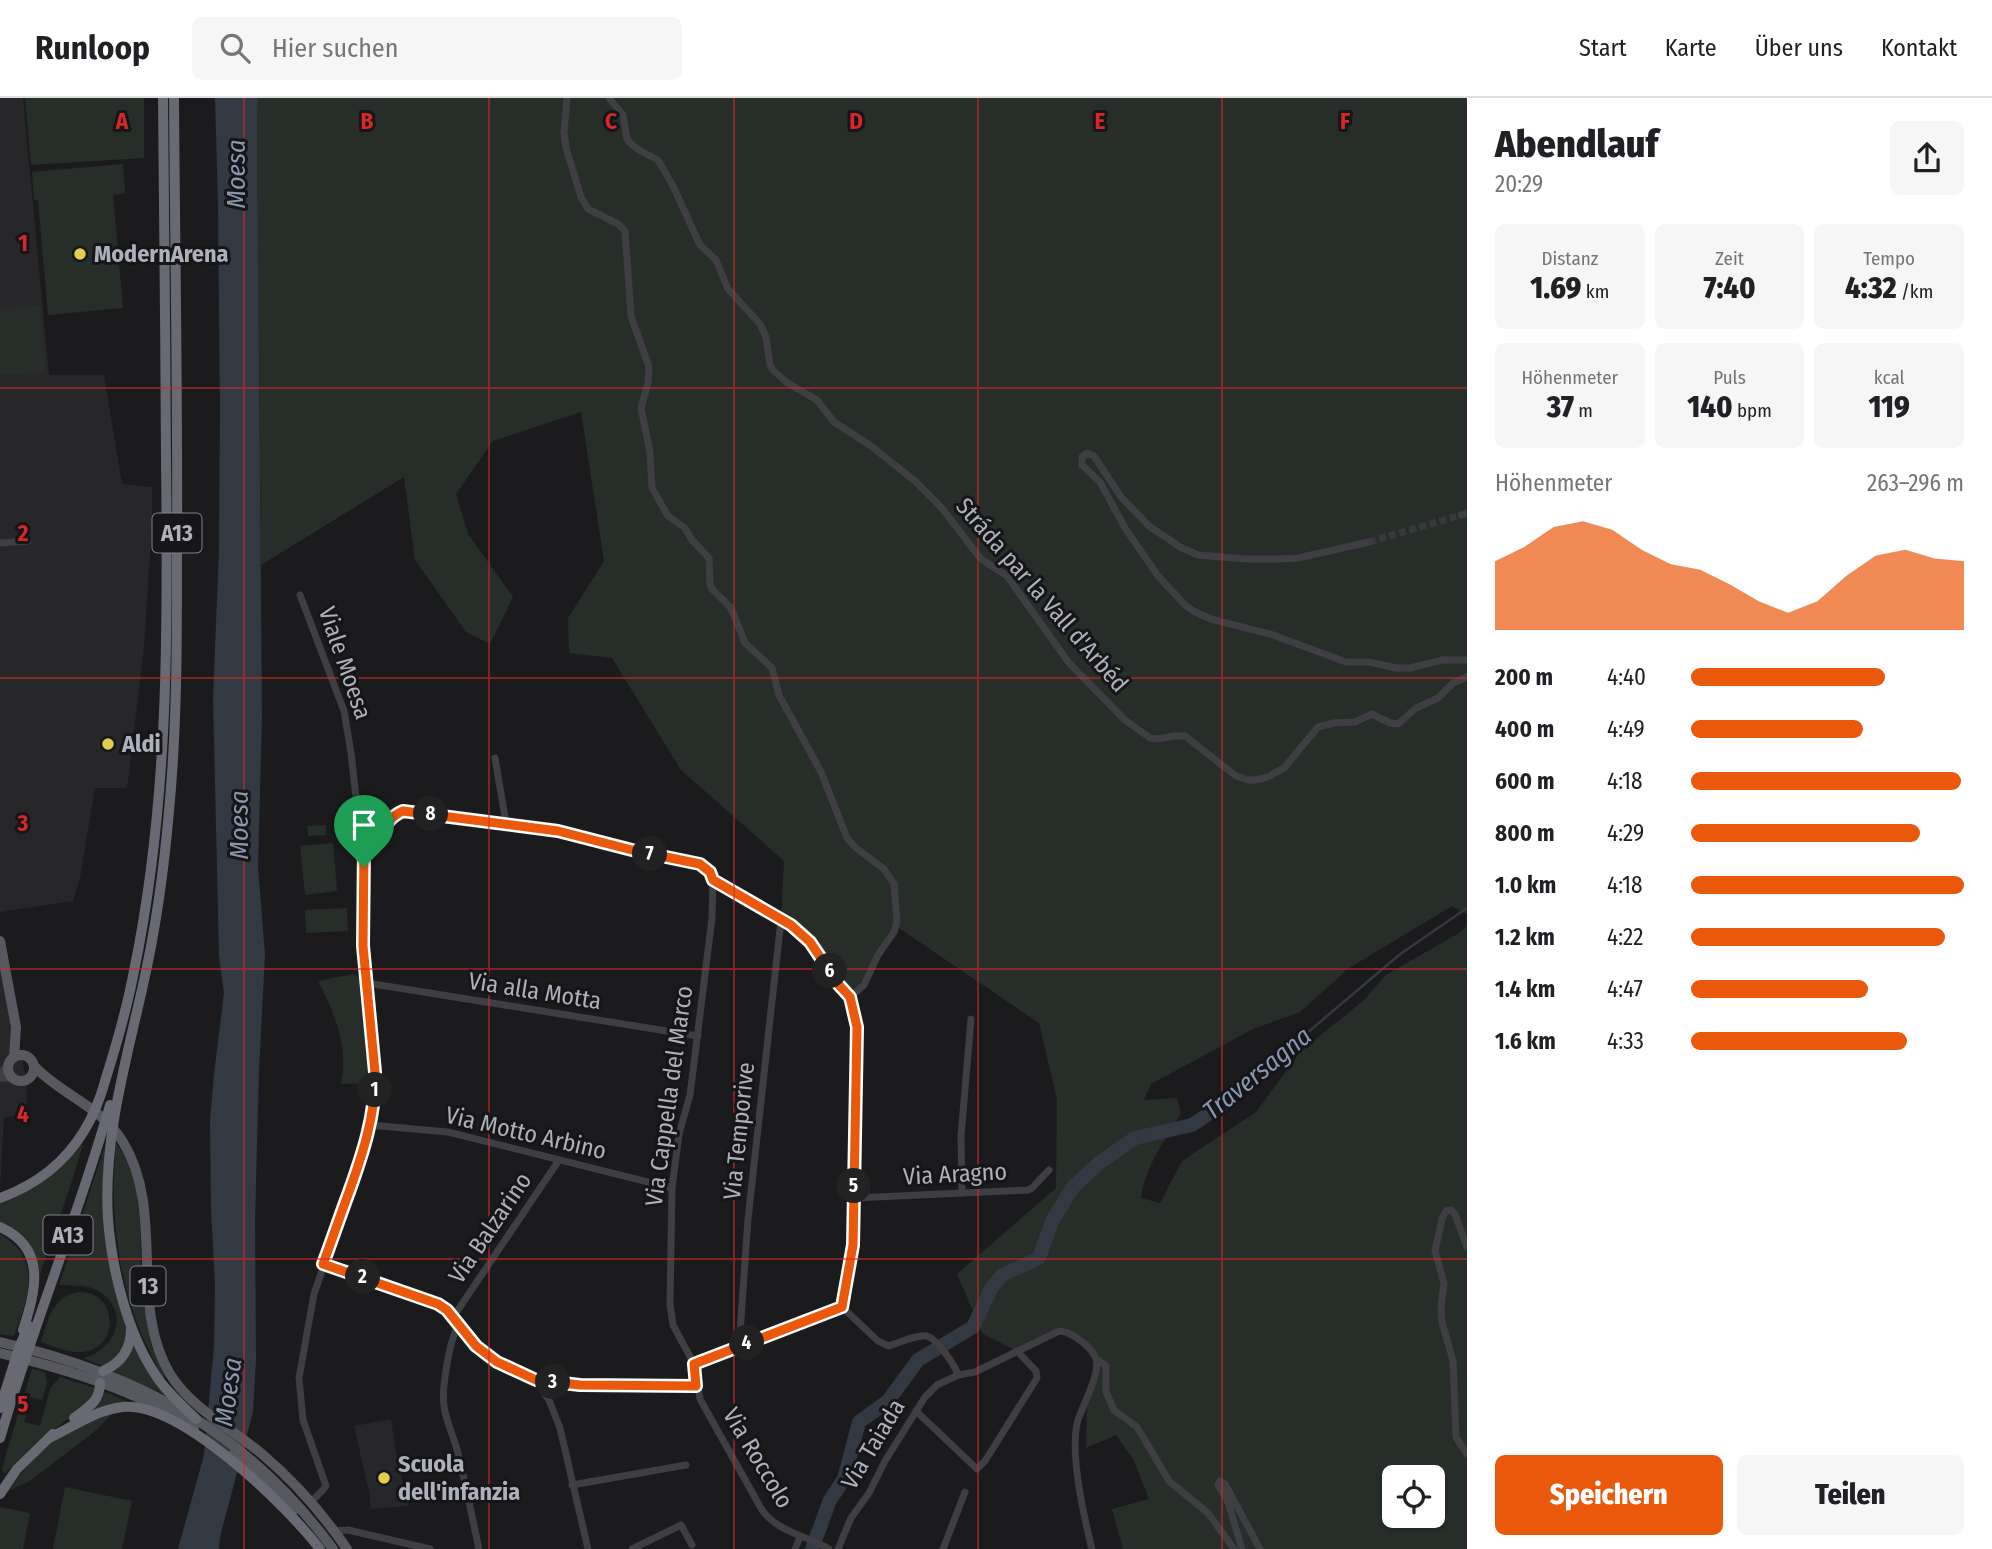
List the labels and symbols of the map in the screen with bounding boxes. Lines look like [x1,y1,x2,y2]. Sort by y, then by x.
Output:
text: A [115,107,129,135]
text: B [361,107,374,135]
text: C [605,107,617,135]
text: D [849,107,863,135]
text: E [1095,107,1106,135]
text: F [1340,107,1350,135]
water label: Moesa [221,140,252,208]
text: 1 [18,229,28,257]
place label: ModernArena [94,240,229,268]
marker: ModernArena [72,246,88,262]
street label: Stráda par la Vall d'Arbéd [950,492,1134,698]
road number: A13 [152,514,202,552]
text: 2 [17,519,29,547]
street label: Viale Moesa [313,603,377,723]
place label: Aldi [121,730,161,758]
marker: Aldi [100,736,116,752]
water label: Moesa [224,791,255,859]
pin [334,795,394,867]
pin: 8 [414,796,448,832]
text: 3 [17,809,29,837]
pin: 7 [632,836,668,872]
pin: 6 [812,954,848,988]
street label: Via alla Motta [467,967,603,1015]
street label: Via Cappella del Marco [640,984,698,1208]
water label: Traversagna [1197,1020,1318,1126]
street label: Via Temporive [718,1061,760,1201]
pin: 1 [358,1072,392,1108]
text: 4 [17,1100,29,1128]
street label: Via Motto Arbino [443,1101,609,1165]
street label: Via Aragno [902,1157,1008,1191]
street label: Via Balzarino [443,1167,537,1289]
pin: 5 [836,1168,872,1204]
road number: A13 [43,1216,92,1254]
pin: 2 [346,1260,380,1294]
road number: 13 [130,1266,166,1306]
pin: 4 [730,1326,764,1360]
water label: Moesa [208,1356,249,1428]
pin: 3 [536,1364,570,1400]
text: 5 [17,1390,29,1418]
street label: Via Taiada [835,1394,911,1494]
street label: Via Roccolo [717,1403,799,1513]
place label: Scuola dell'infanzia [398,1450,520,1506]
marker: Scuola dell'infanzia [376,1470,392,1486]

